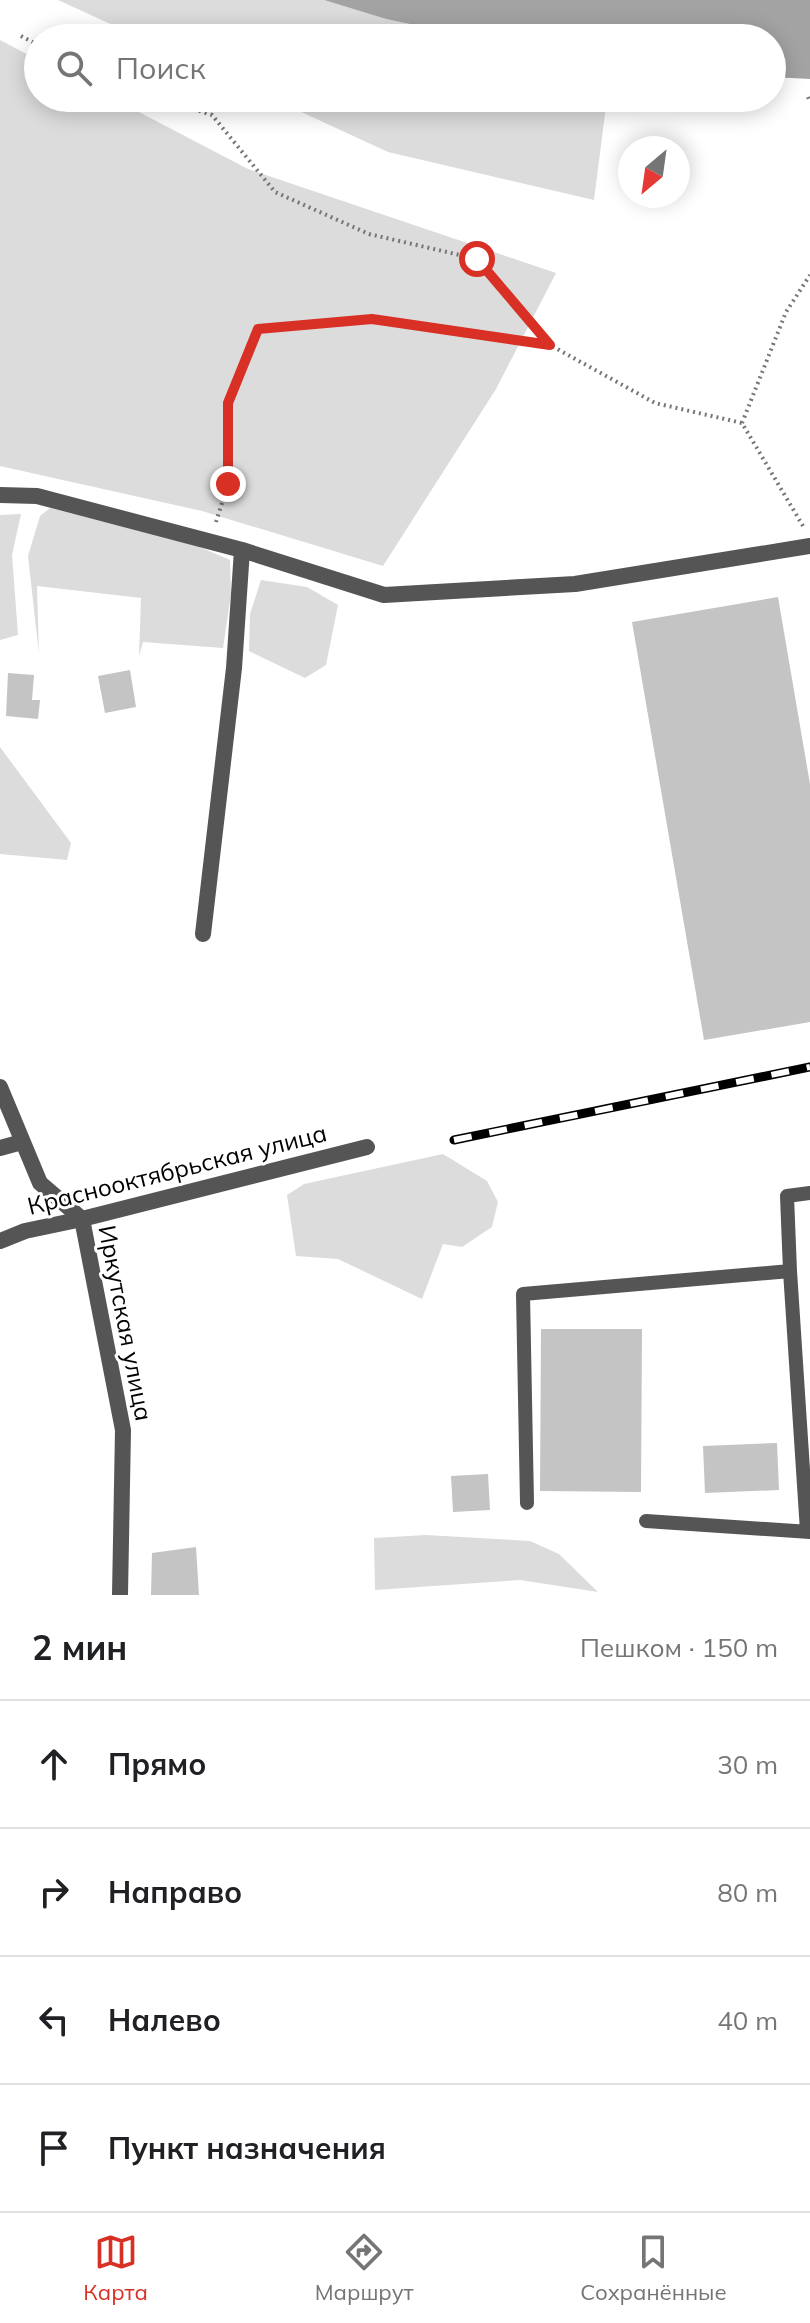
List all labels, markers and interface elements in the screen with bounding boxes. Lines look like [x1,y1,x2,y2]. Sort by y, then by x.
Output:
search box [24,24,786,112]
icon: search [52,46,96,90]
text: Поиск [116,49,206,87]
north arrow [618,136,690,208]
route start [459,241,495,277]
route end [210,466,246,502]
street label: Краснооктябрьская улица [24,1117,330,1221]
street label: Иркутская улица [92,1223,160,1423]
text: 2 мин [32,1626,127,1669]
text: Пешком · 150 m [580,1631,778,1664]
icon: ahead [32,1742,76,1786]
text: Прямо [108,1745,206,1783]
text: 30 m [717,1748,778,1781]
icon: right [32,1870,76,1914]
text: Направо [108,1873,242,1911]
text: 80 m [717,1876,778,1909]
icon: left [32,1998,76,2042]
text: Налево [108,2001,221,2039]
text: 40 m [717,2004,778,2037]
icon: arrive [32,2126,76,2170]
text: Пункт назначения [108,2129,386,2167]
tab: Карта [83,2230,148,2306]
tab: Маршрут [315,2230,414,2306]
tab: Сохранённые [580,2230,727,2306]

